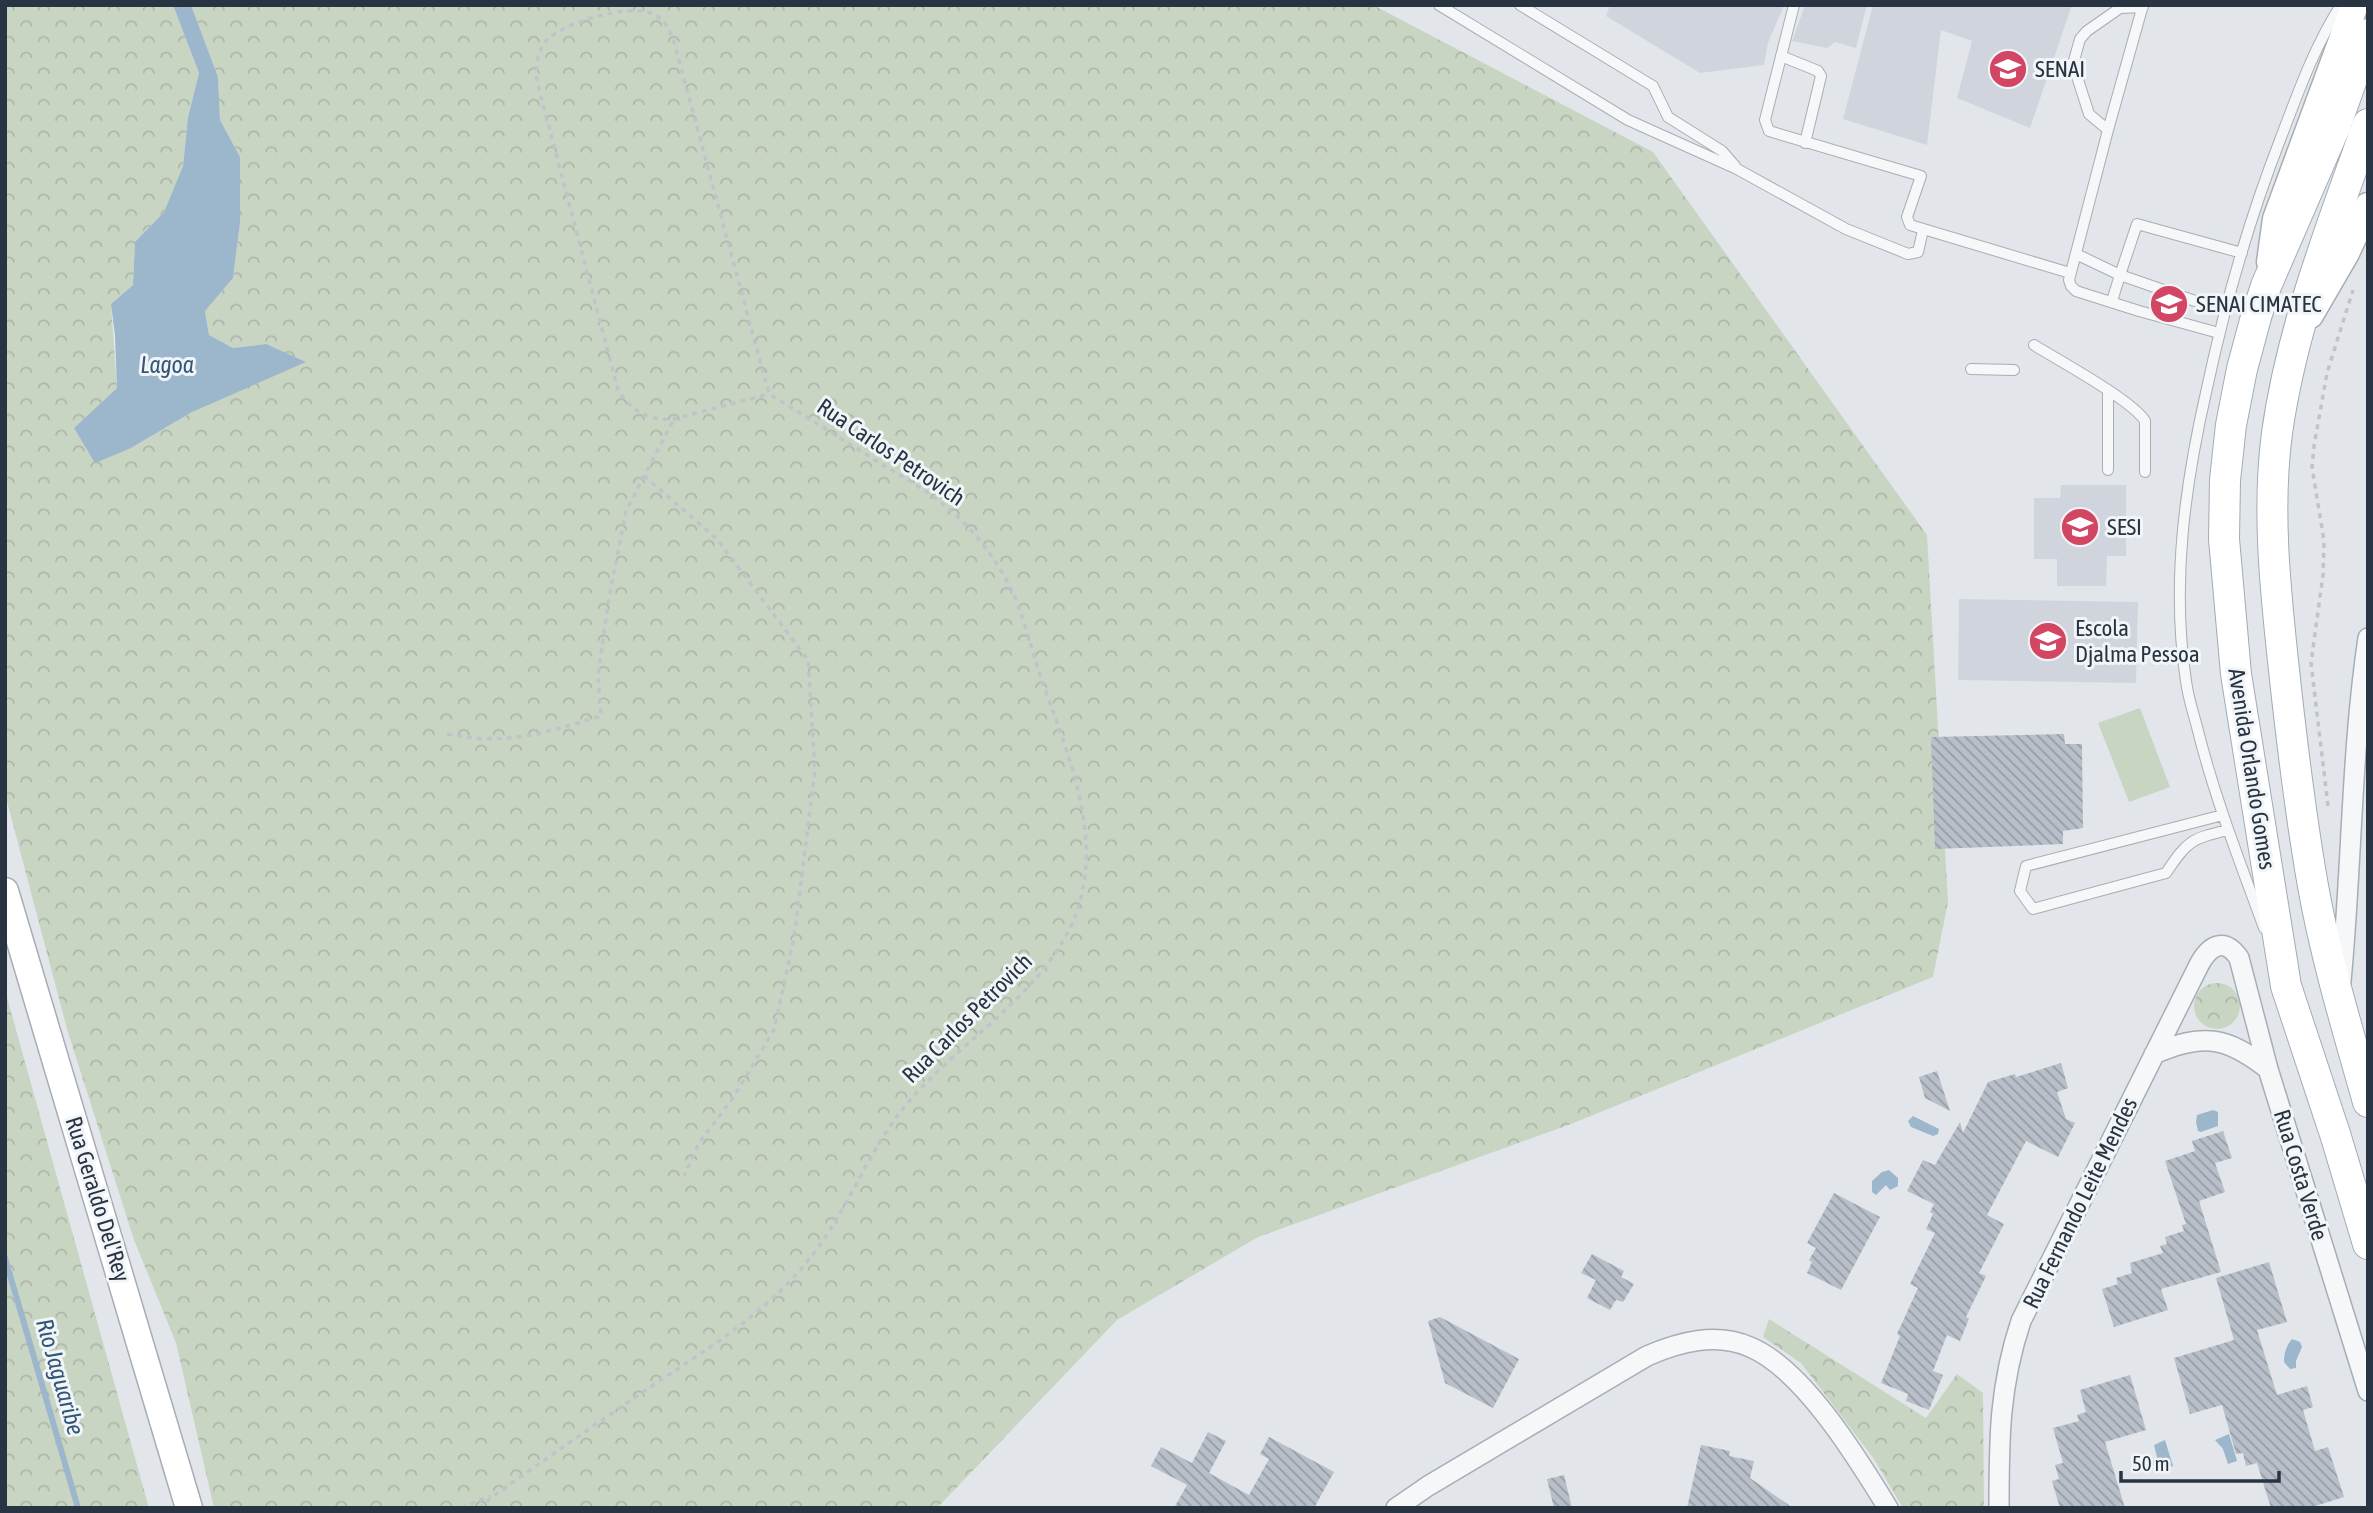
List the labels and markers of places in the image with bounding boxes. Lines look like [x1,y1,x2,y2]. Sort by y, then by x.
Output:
school or university icon: SENAI [1987,48,2029,90]
place label: SENAI [2035,56,2085,82]
school or university icon: SENAI CIMATEC [2148,283,2190,325]
place label: SENAI CIMATEC [2196,291,2322,317]
school or university icon: SESI [2059,506,2101,548]
place label: SESI [2107,514,2142,540]
place label: Escola Djalma Pessoa [2075,615,2200,667]
school or university icon: Escola Djalma Pessoa [2027,620,2069,662]

